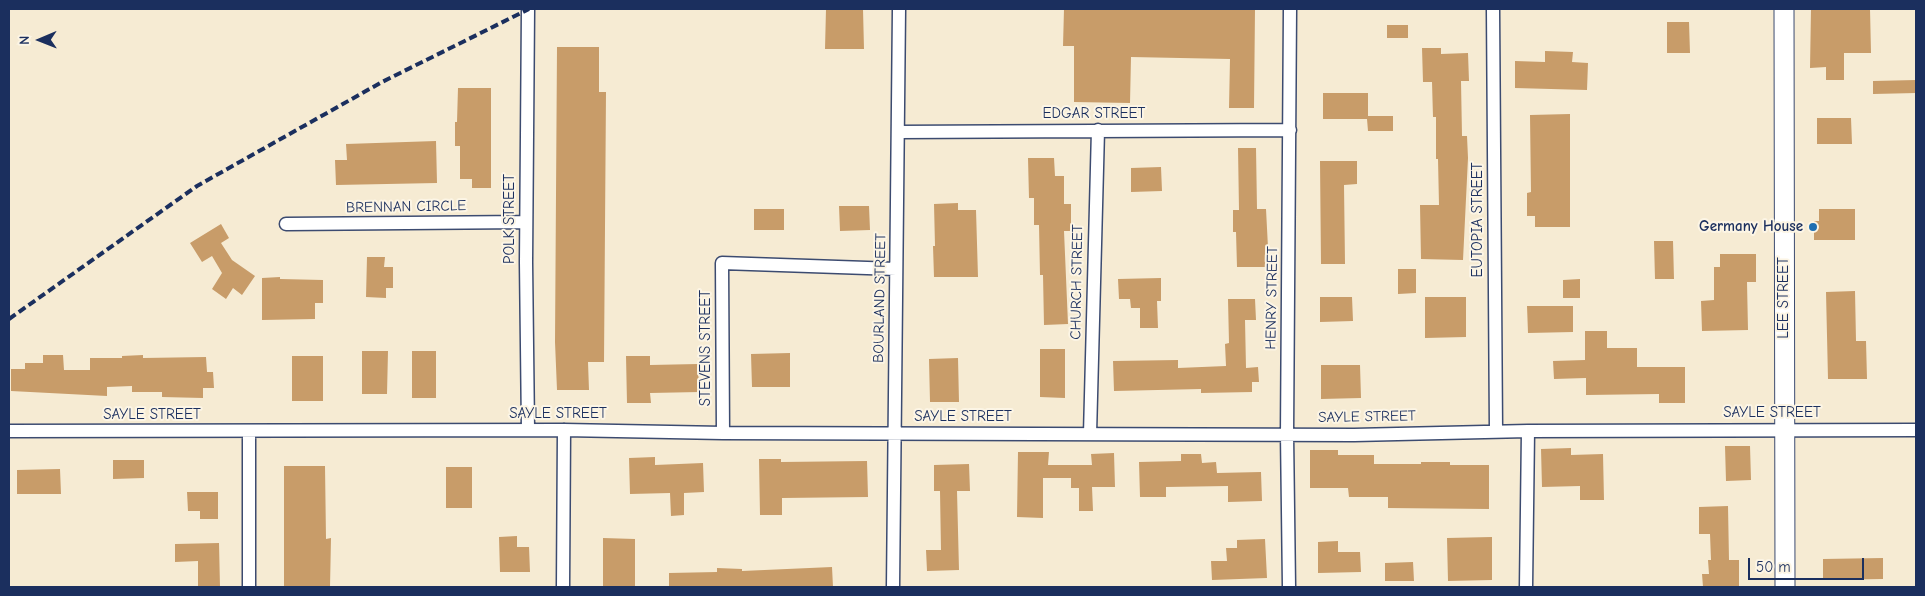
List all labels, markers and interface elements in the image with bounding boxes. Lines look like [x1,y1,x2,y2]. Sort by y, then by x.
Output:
north arrow [15,15,65,65]
text: N [16,36,33,45]
street label: EDGAR STREET [1043,105,1145,123]
street label: EUTOPIA STREET [1469,162,1487,278]
street label: POLK STREET [501,174,519,264]
street label: BRENNAN CIRCLE [346,197,466,217]
place label: Germany House [1699,218,1803,236]
marker: Germany House [1807,221,1819,233]
street label: CHURCH STREET [1067,224,1087,340]
street label: BOURLAND STREET [870,233,890,363]
street label: HENRY STREET [1262,246,1282,350]
street label: LEE STREET [1775,257,1793,339]
street label: STEVENS STREET [697,290,715,406]
street label: SAYLE STREET [1723,404,1821,422]
street label: SAYLE STREET [509,405,607,423]
street label: SAYLE STREET [103,406,201,424]
street label: SAYLE STREET [1318,407,1416,427]
street label: SAYLE STREET [914,408,1012,426]
scale bar [1750,548,1866,580]
text: 50 m [1756,558,1791,576]

